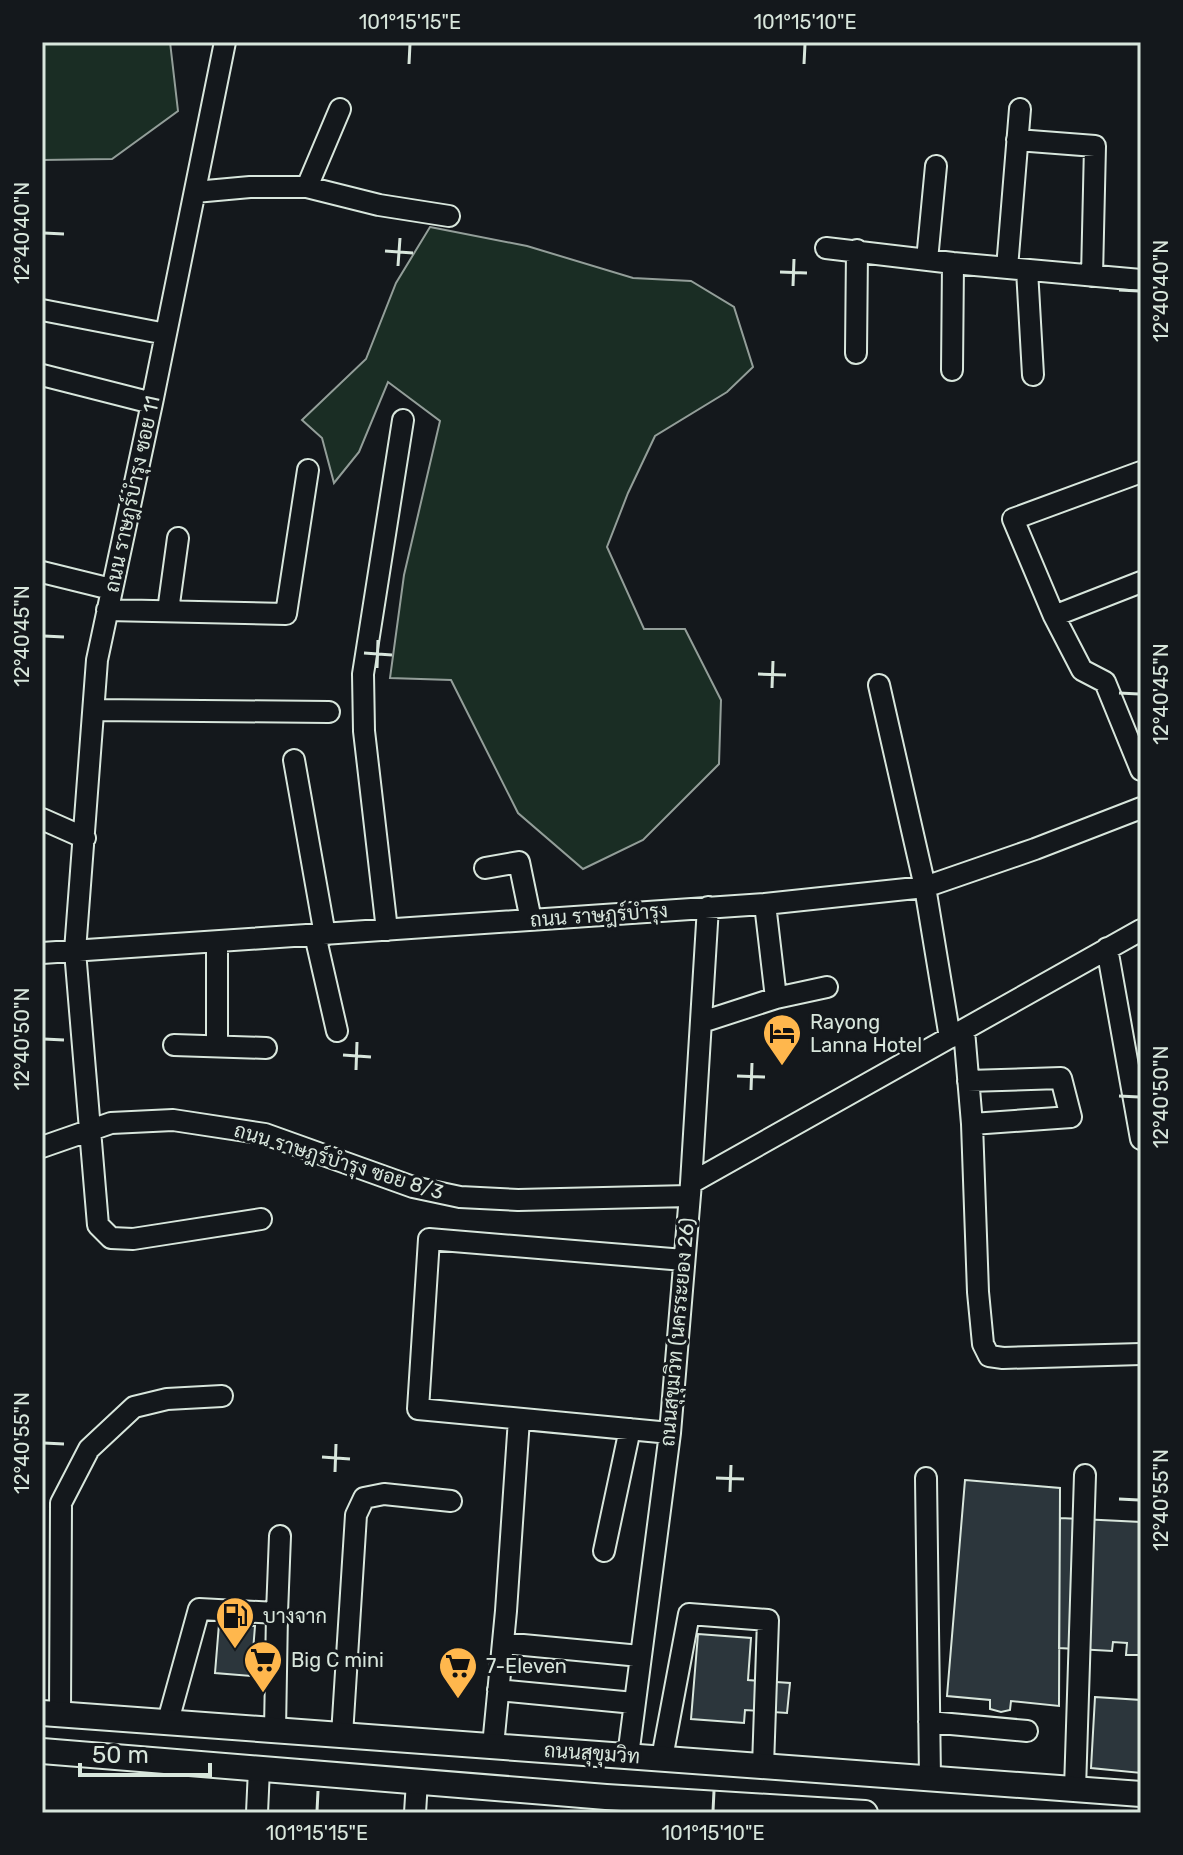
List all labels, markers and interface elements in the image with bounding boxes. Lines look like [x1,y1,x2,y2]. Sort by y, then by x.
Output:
text: 101°15'15"E [359,10,461,34]
text: 101°15'10"E [753,10,857,34]
text: 12°40'40"N [10,182,34,284]
text: 12°40'40"N [1149,240,1173,342]
street label: ถนน ราษฎร์บำรุง ซอย 11 [97,393,167,595]
text: 12°40'45"N [10,585,34,687]
text: 12°40'45"N [1149,643,1173,745]
street label: ถนน ราษฎร์บำรุง [529,896,669,934]
text: 12°40'50"N [10,988,34,1090]
place label: Rayong Lanna Hotel [810,1010,922,1057]
hotel icon: Rayong Lanna Hotel [761,1012,803,1067]
text: 12°40'50"N [1149,1046,1173,1148]
street label: ถนน ราษฎร์บำรุง ซอย 8/3 [231,1116,447,1206]
street label: ถนนสุขุมวิท (นครระยอง 26) [655,1216,701,1448]
text: 12°40'55"N [10,1392,34,1494]
text: 12°40'55"N [1149,1449,1173,1551]
fuel station icon: บางจาก [214,1595,256,1650]
place label: บางจาก [263,1604,327,1628]
supermarket icon: Big C mini [242,1639,284,1694]
supermarket icon: 7-Eleven [437,1645,479,1700]
place label: Big C mini [291,1648,384,1672]
place label: 7-Eleven [486,1654,567,1678]
scale bar [80,1727,210,1777]
street label: ถนนสุขุมวิท [543,1738,641,1770]
text: 50 m [92,1741,149,1769]
text: 101°15'15"E [266,1821,368,1845]
text: 101°15'10"E [661,1821,765,1845]

